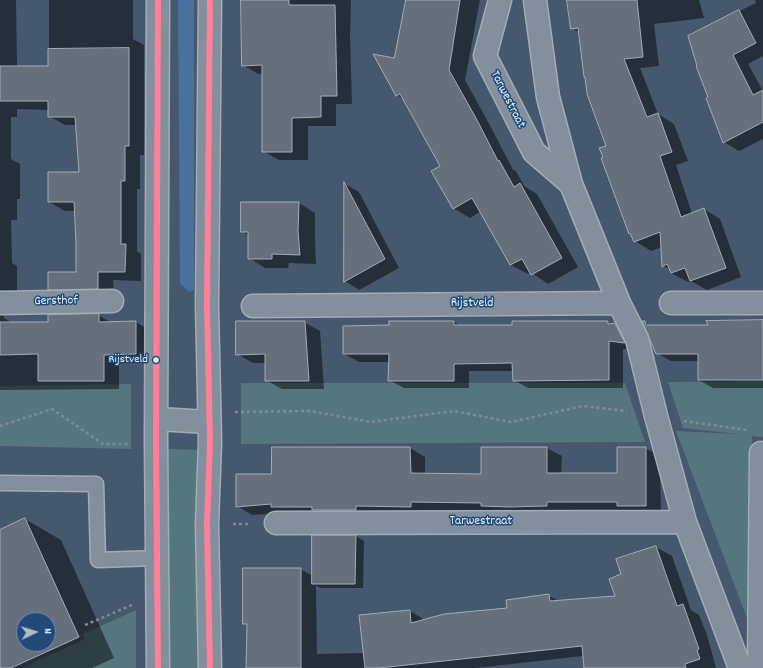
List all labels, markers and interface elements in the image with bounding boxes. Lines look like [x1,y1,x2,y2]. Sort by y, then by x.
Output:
street label: Tarwestraat [486,69,528,131]
street label: Gersthof [34,294,78,310]
street label: Rijstveld [451,296,493,312]
place label: Rijstveld [109,353,148,367]
marker: Rijstveld [151,355,161,365]
street label: Tarwestraat [450,514,512,530]
north arrow [16,612,56,652]
text: N [39,628,55,635]

